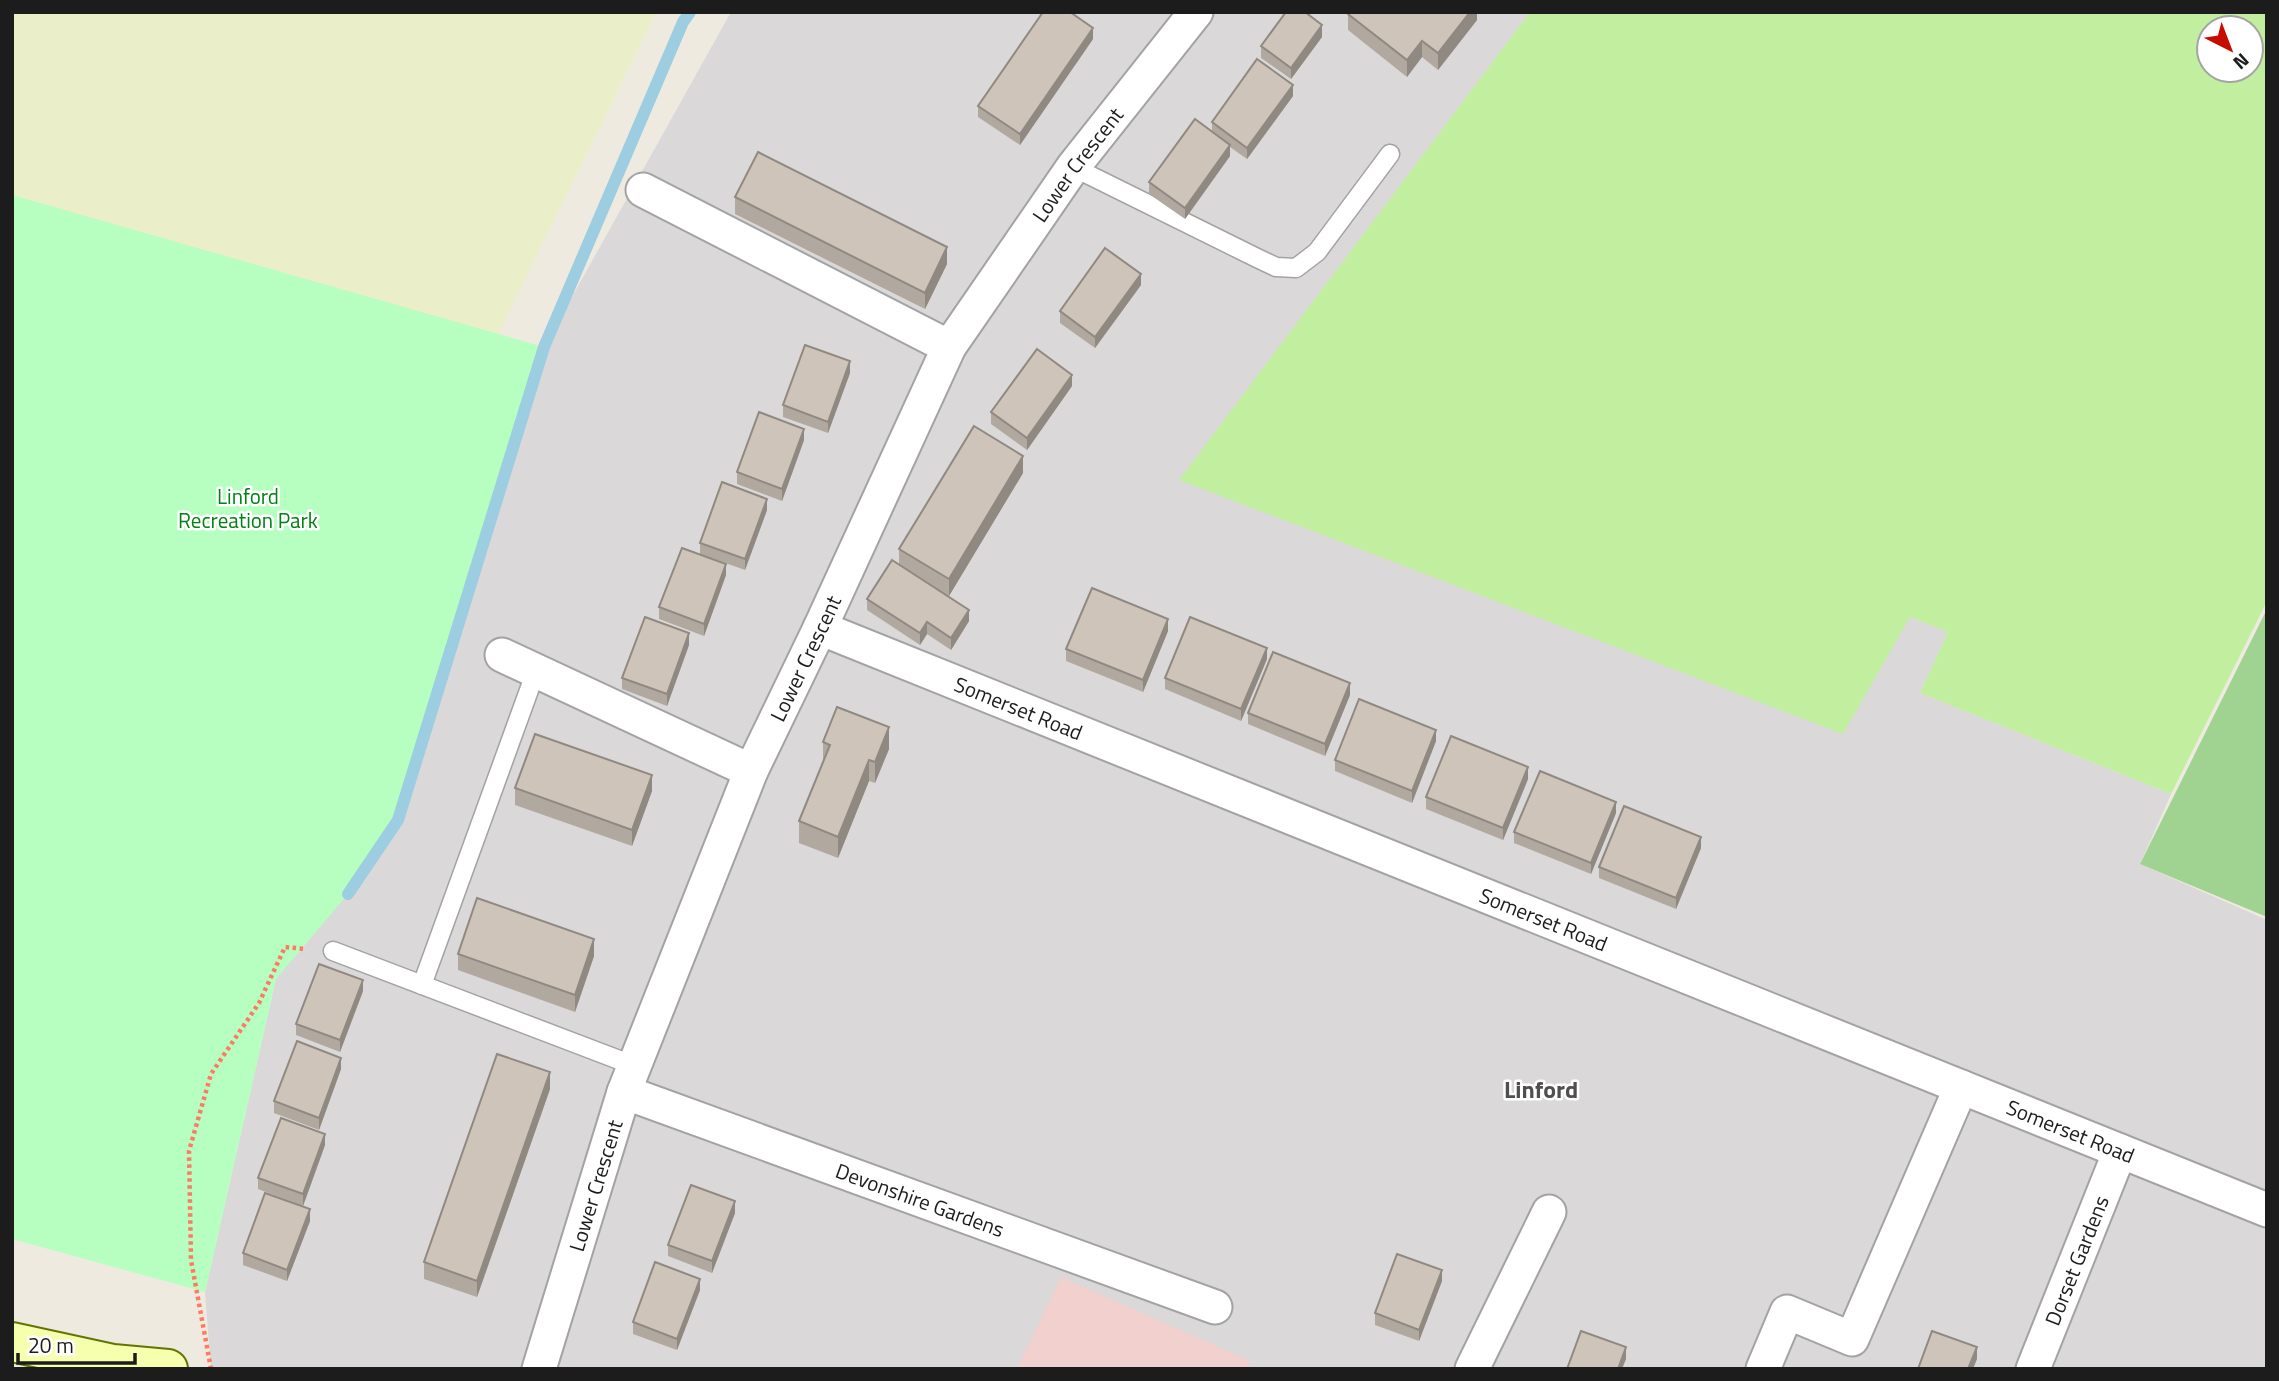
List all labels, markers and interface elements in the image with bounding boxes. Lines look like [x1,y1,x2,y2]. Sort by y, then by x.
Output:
north arrow [2195,14,2265,84]
text: N [2227,47,2256,77]
street label: Lower Crescent [1024,100,1131,229]
park label: Linford Recreation Park [178,480,318,536]
street label: Lower Crescent [761,589,849,727]
street label: Somerset Road [950,668,1087,748]
street label: Somerset Road [1475,879,1613,959]
district label: Linford [1504,1071,1578,1107]
street label: Somerset Road [2002,1091,2140,1171]
street label: Lower Crescent [560,1115,631,1255]
street label: Devonshire Gardens [831,1154,1009,1245]
street label: Dorset Gardens [2036,1191,2117,1330]
scale bar [18,1322,135,1366]
text: 20 m [28,1329,74,1361]

